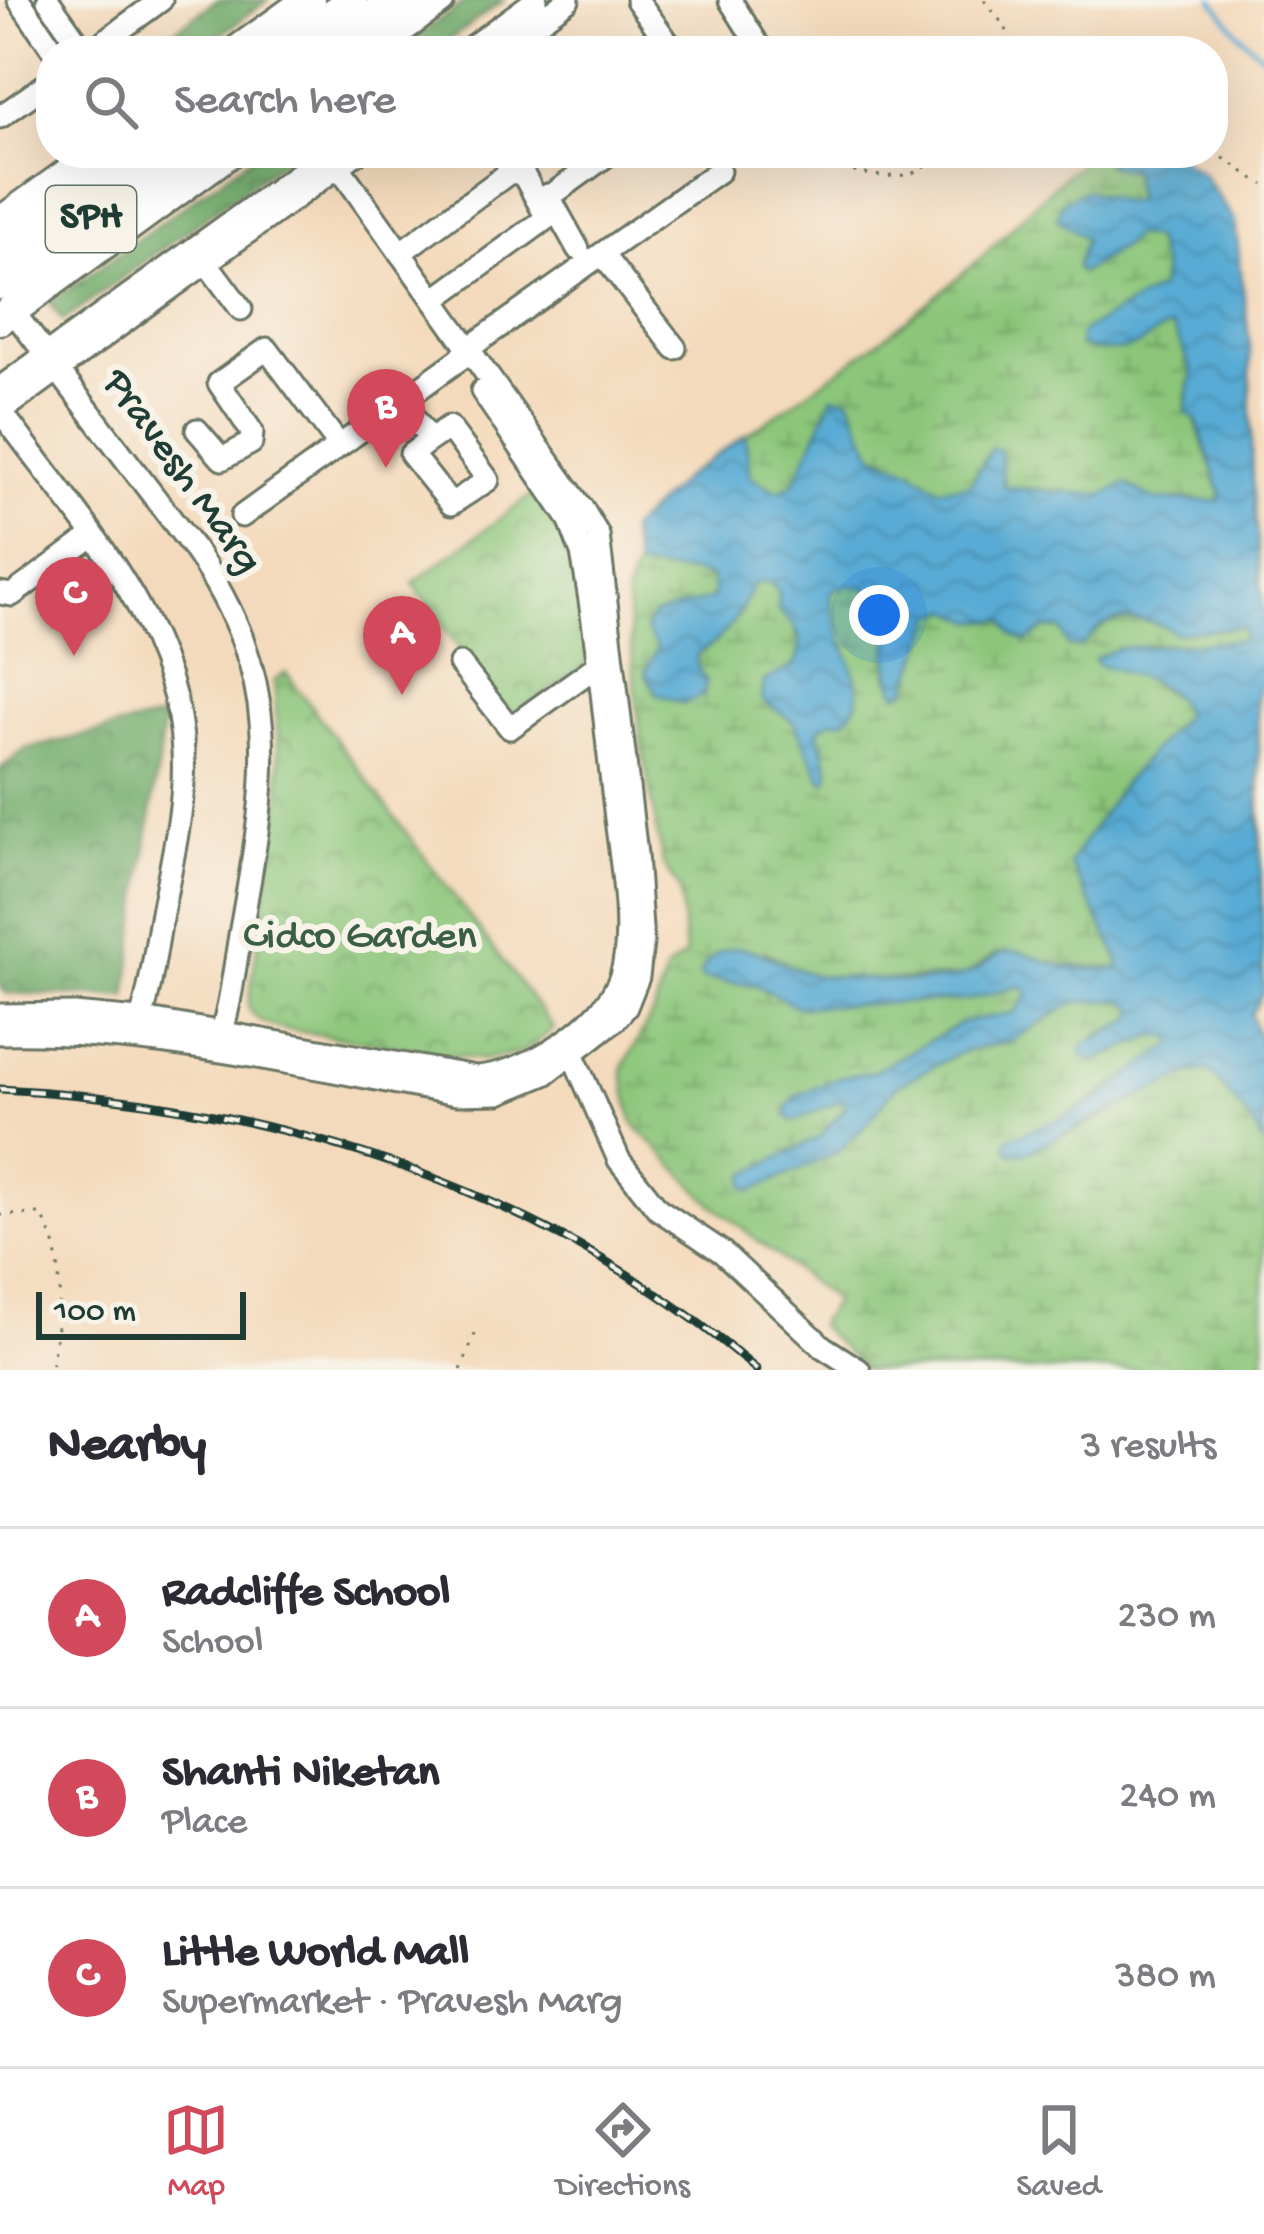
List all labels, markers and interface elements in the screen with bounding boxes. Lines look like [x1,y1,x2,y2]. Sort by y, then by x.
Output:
search box [36,36,1228,168]
icon: search [78,69,144,135]
text: Search here [174,76,396,129]
road number: SPH [46,186,136,252]
street label: Pravesh Marg [88,360,271,585]
pin: B [347,369,425,468]
pin: C [35,557,113,656]
your location [849,585,909,645]
pin: A [363,596,441,695]
park label: Cidco Garden [243,914,477,963]
scale bar [36,1286,246,1339]
text: 100 m [54,1294,136,1332]
text: Nearby [48,1418,206,1478]
text: 3 results [1081,1425,1216,1471]
text: Radcliffe School [162,1568,450,1621]
text: A [75,1595,99,1641]
text: 230 m [1118,1595,1216,1641]
text: School [162,1621,263,1667]
text: Shanti Niketan [162,1748,439,1801]
text: B [77,1775,97,1821]
text: 240 m [1119,1775,1216,1821]
text: Place [162,1801,247,1847]
text: Little World Mall [162,1928,469,1981]
text: C [76,1955,98,2001]
text: 380 m [1115,1955,1216,2001]
text: Supermarket · Pravesh Marg [162,1981,622,2027]
tab: Map [163,2097,229,2207]
tab: Directions [556,2097,690,2207]
tab: Saved [1016,2097,1101,2207]

